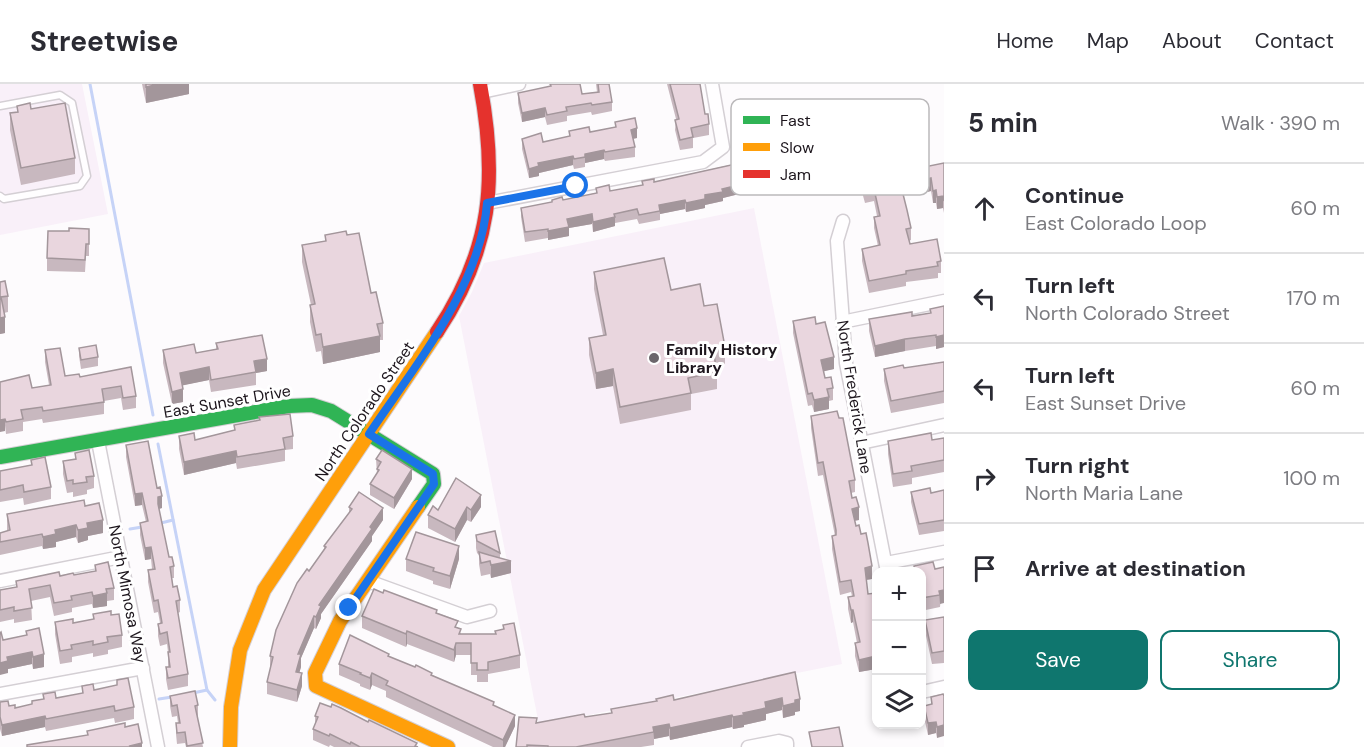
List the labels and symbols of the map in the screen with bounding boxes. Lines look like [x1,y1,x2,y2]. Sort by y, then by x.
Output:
legend [731,99,929,195]
text: Fast [780,110,811,131]
text: Slow [780,137,814,158]
text: Jam [780,164,811,185]
route start [562,172,588,198]
street label: North Frederick Lane [832,319,877,475]
street label: North Colorado Street [310,337,419,485]
place label: Family History Library [666,339,778,378]
marker: Family History Library [647,351,661,365]
street label: East Sunset Drive [162,380,292,423]
street label: North Mimosa Way [104,523,151,665]
route end [335,594,361,620]

